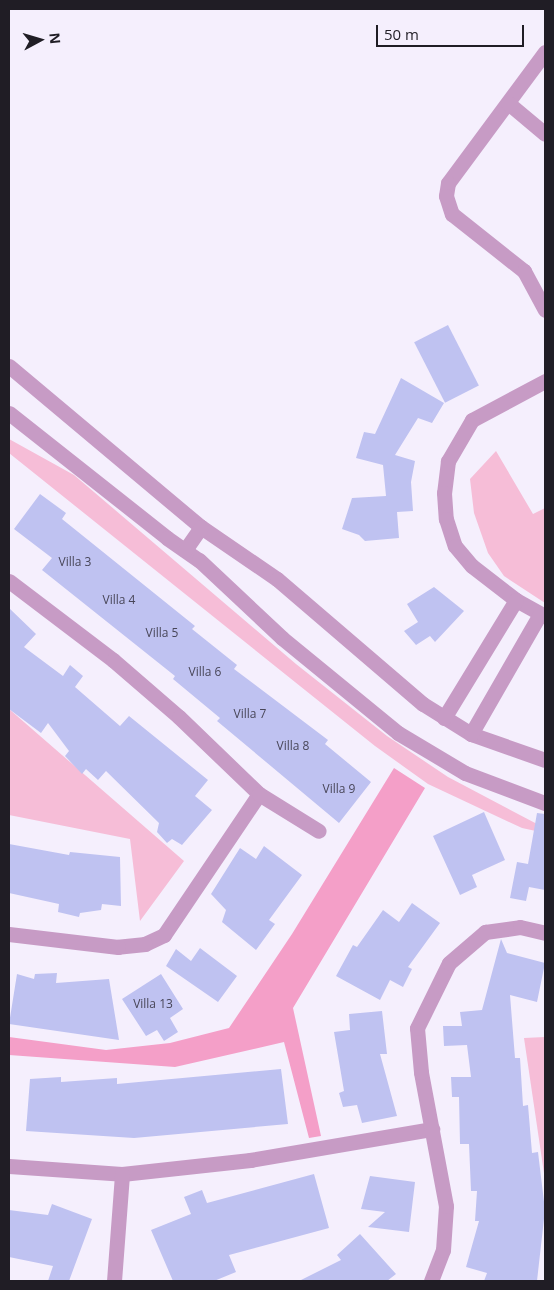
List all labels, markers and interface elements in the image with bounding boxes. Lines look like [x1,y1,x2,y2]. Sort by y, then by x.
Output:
north arrow [15,15,65,65]
scale bar [379,15,526,47]
text: 50 m [384,24,419,44]
text: N [45,32,65,45]
house number: Villa 3 [59,555,91,569]
house number: Villa 4 [103,593,135,607]
house number: Villa 5 [146,626,178,640]
house number: Villa 6 [189,665,221,679]
house number: Villa 7 [234,707,266,721]
house number: Villa 8 [277,739,309,753]
house number: Villa 9 [323,782,355,796]
house number: Villa 13 [133,997,173,1011]

